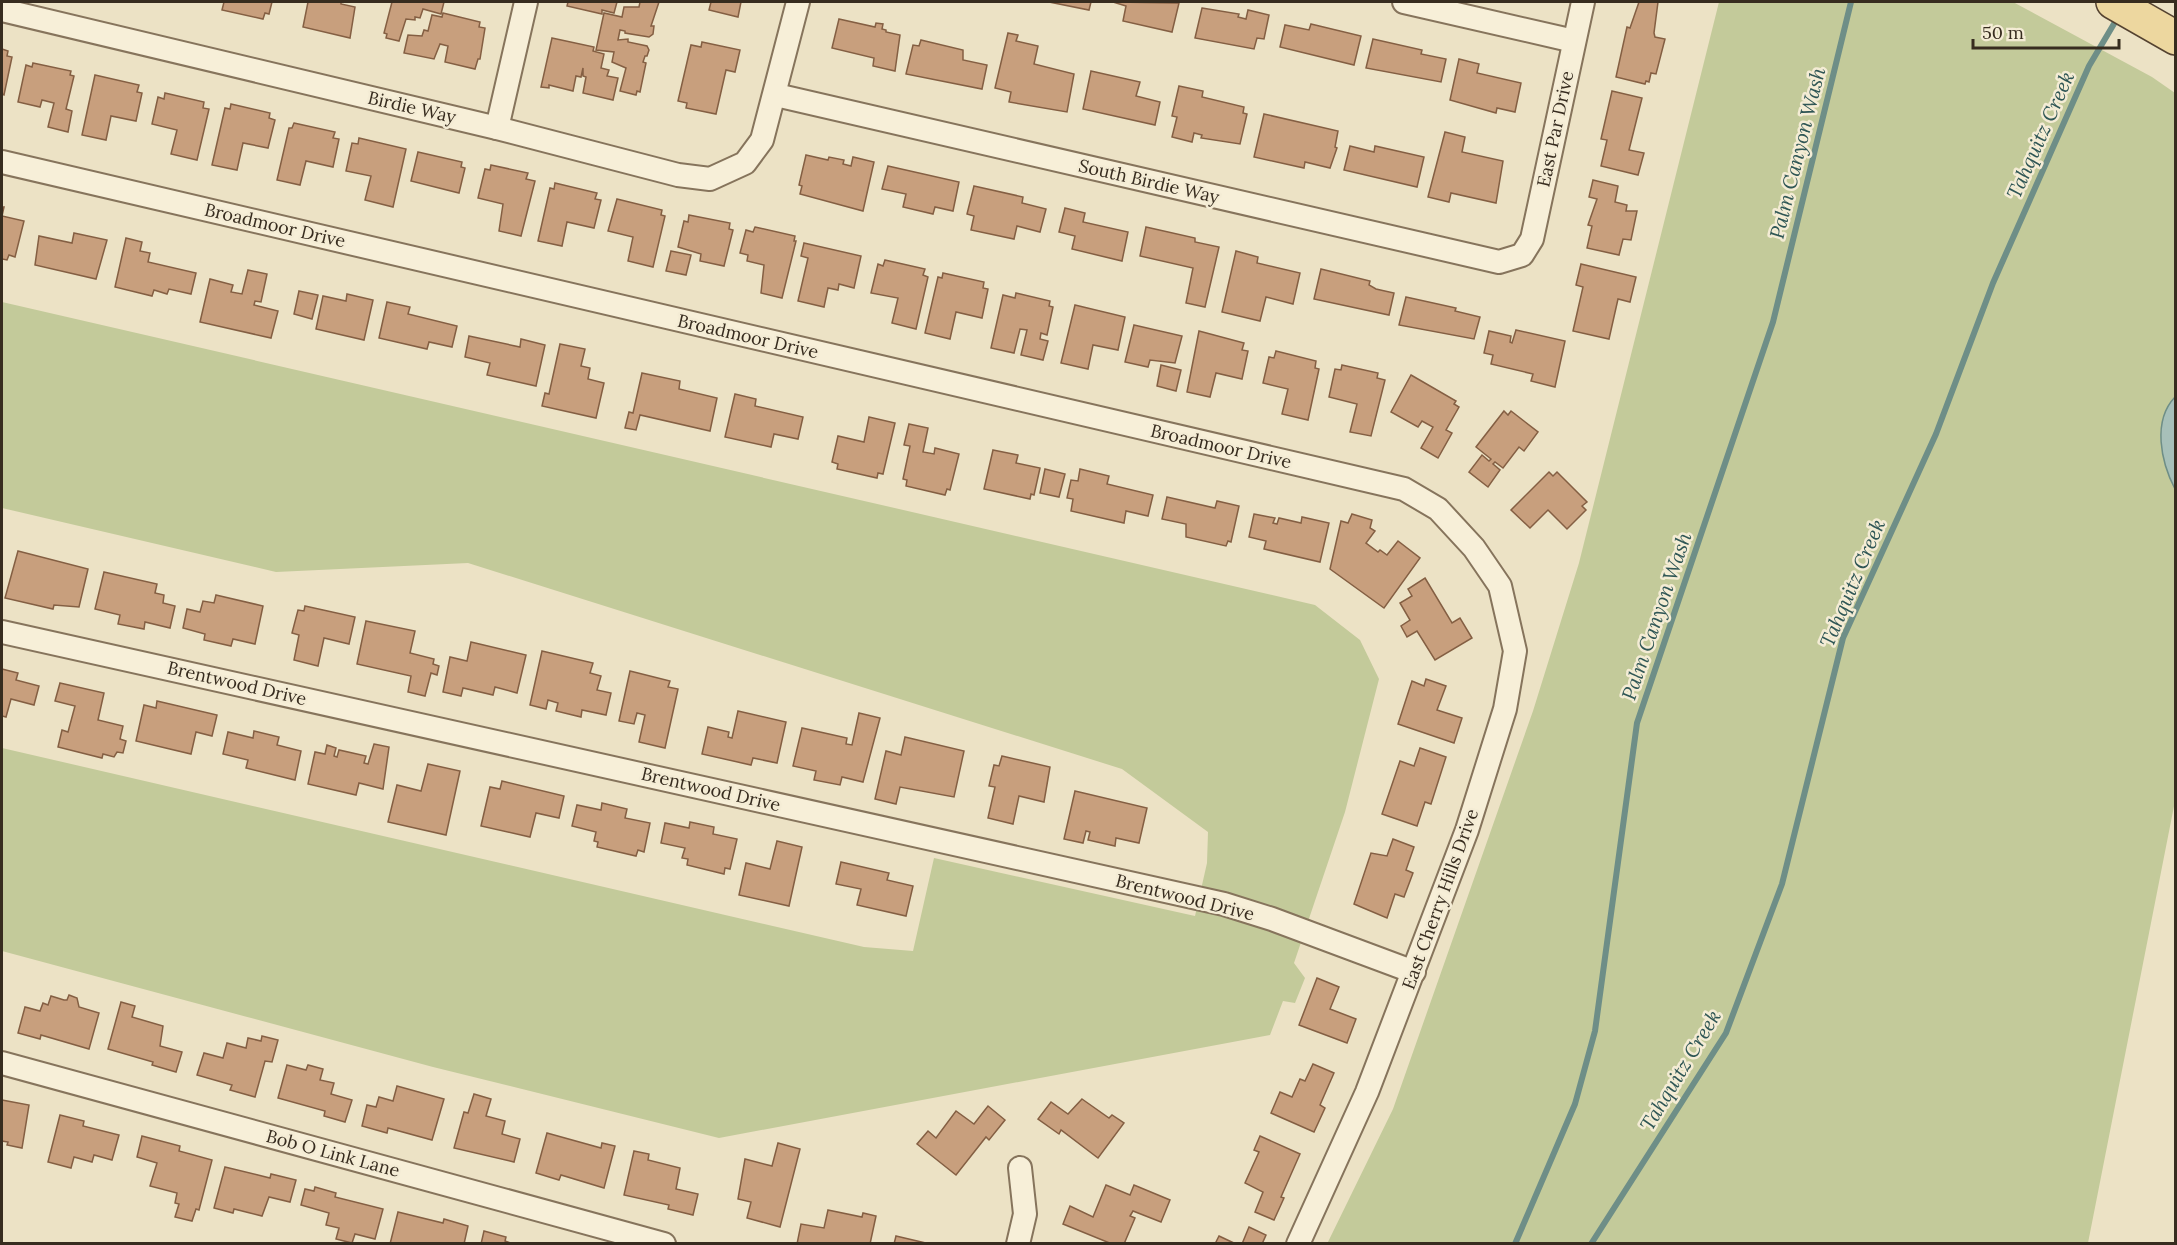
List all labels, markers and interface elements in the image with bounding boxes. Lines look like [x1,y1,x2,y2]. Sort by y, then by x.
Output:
scale bar [1973,12,2118,50]
text: 50 m [1982,21,2024,44]
water label: Palm Canyon Wash [1764,64,1831,241]
water label: Tahquitz Creek [2001,67,2079,203]
street label: East Par Drive [1531,69,1579,189]
street label: Birdie Way [366,86,459,128]
street label: South Birdie Way [1076,154,1222,208]
street label: Broadmoor Drive [202,198,348,252]
street label: Broadmoor Drive [675,309,821,363]
street label: Broadmoor Drive [1148,419,1294,473]
water label: Tahquitz Creek [1814,515,1890,651]
water label: Palm Canyon Wash [1616,528,1697,703]
street label: Brentwood Drive [165,656,309,710]
street label: Brentwood Drive [639,762,783,816]
street label: East Cherry Hills Drive [1397,805,1483,992]
street label: Brentwood Drive [1113,869,1257,925]
water label: Tahquitz Creek [1634,1005,1726,1135]
street label: Bob O Link Lane [264,1124,403,1182]

